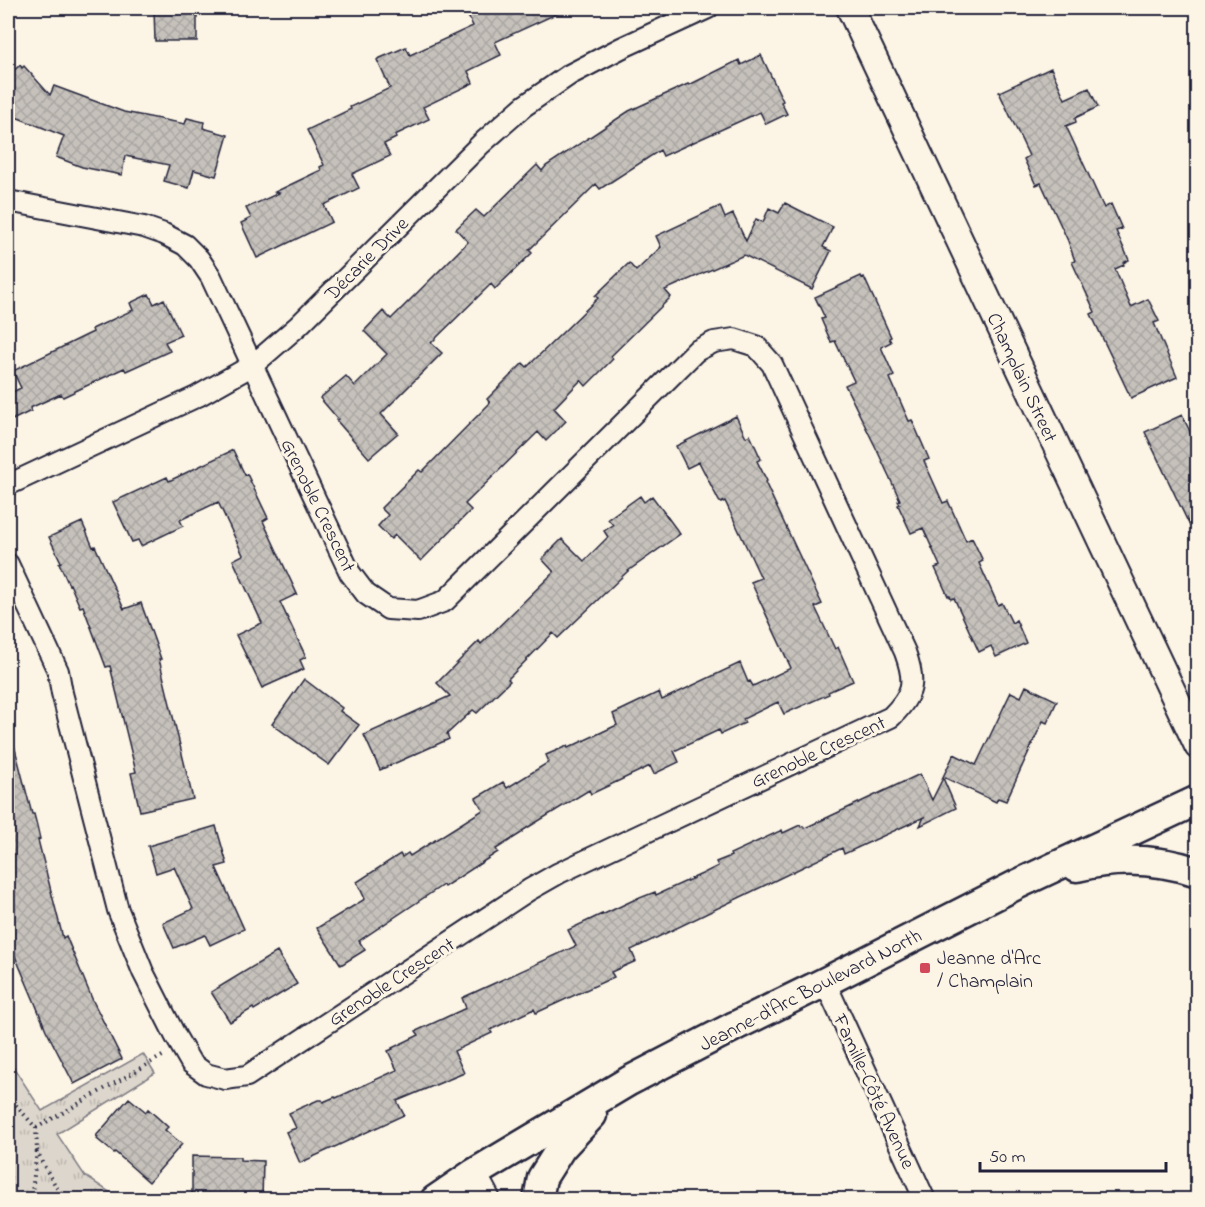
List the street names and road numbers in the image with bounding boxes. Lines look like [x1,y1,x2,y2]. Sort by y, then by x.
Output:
street label: Décarie Drive [318,211,417,309]
street label: Champlain Street [978,308,1064,448]
street label: Grenoble Crescent [272,434,362,578]
street label: Grenoble Crescent [747,709,891,797]
street label: Jeanne-d'Arc Boulevard North [695,922,927,1060]
street label: Grenoble Crescent [323,931,461,1035]
street label: Famille-Côté Avenue [824,1009,921,1174]

